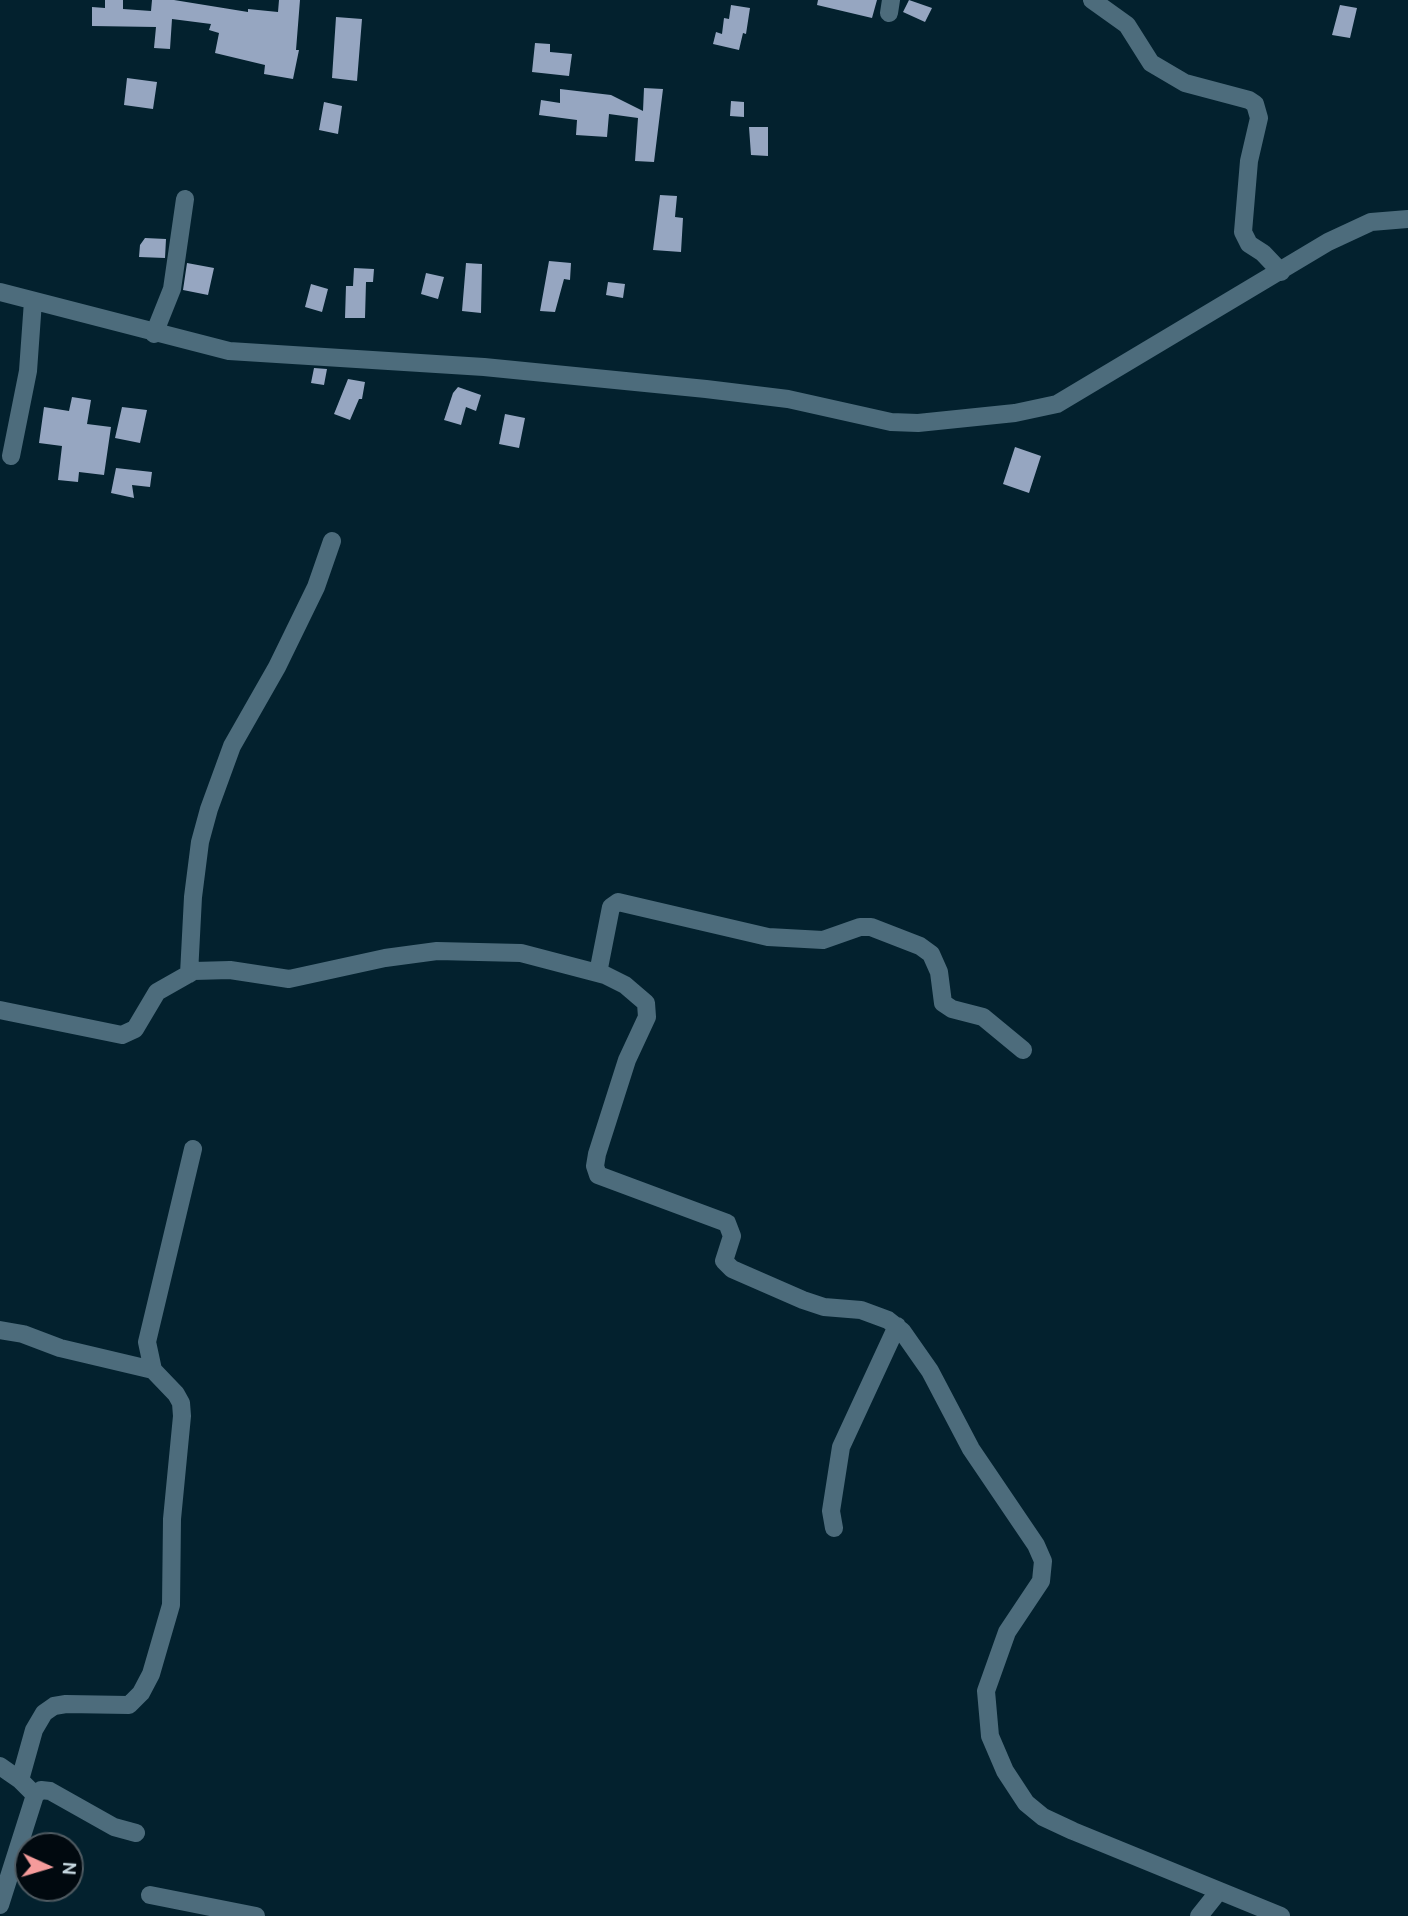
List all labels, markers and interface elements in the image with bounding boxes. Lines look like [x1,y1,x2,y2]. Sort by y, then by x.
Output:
north arrow [14,1832,84,1902]
text: N [56,1861,80,1876]

